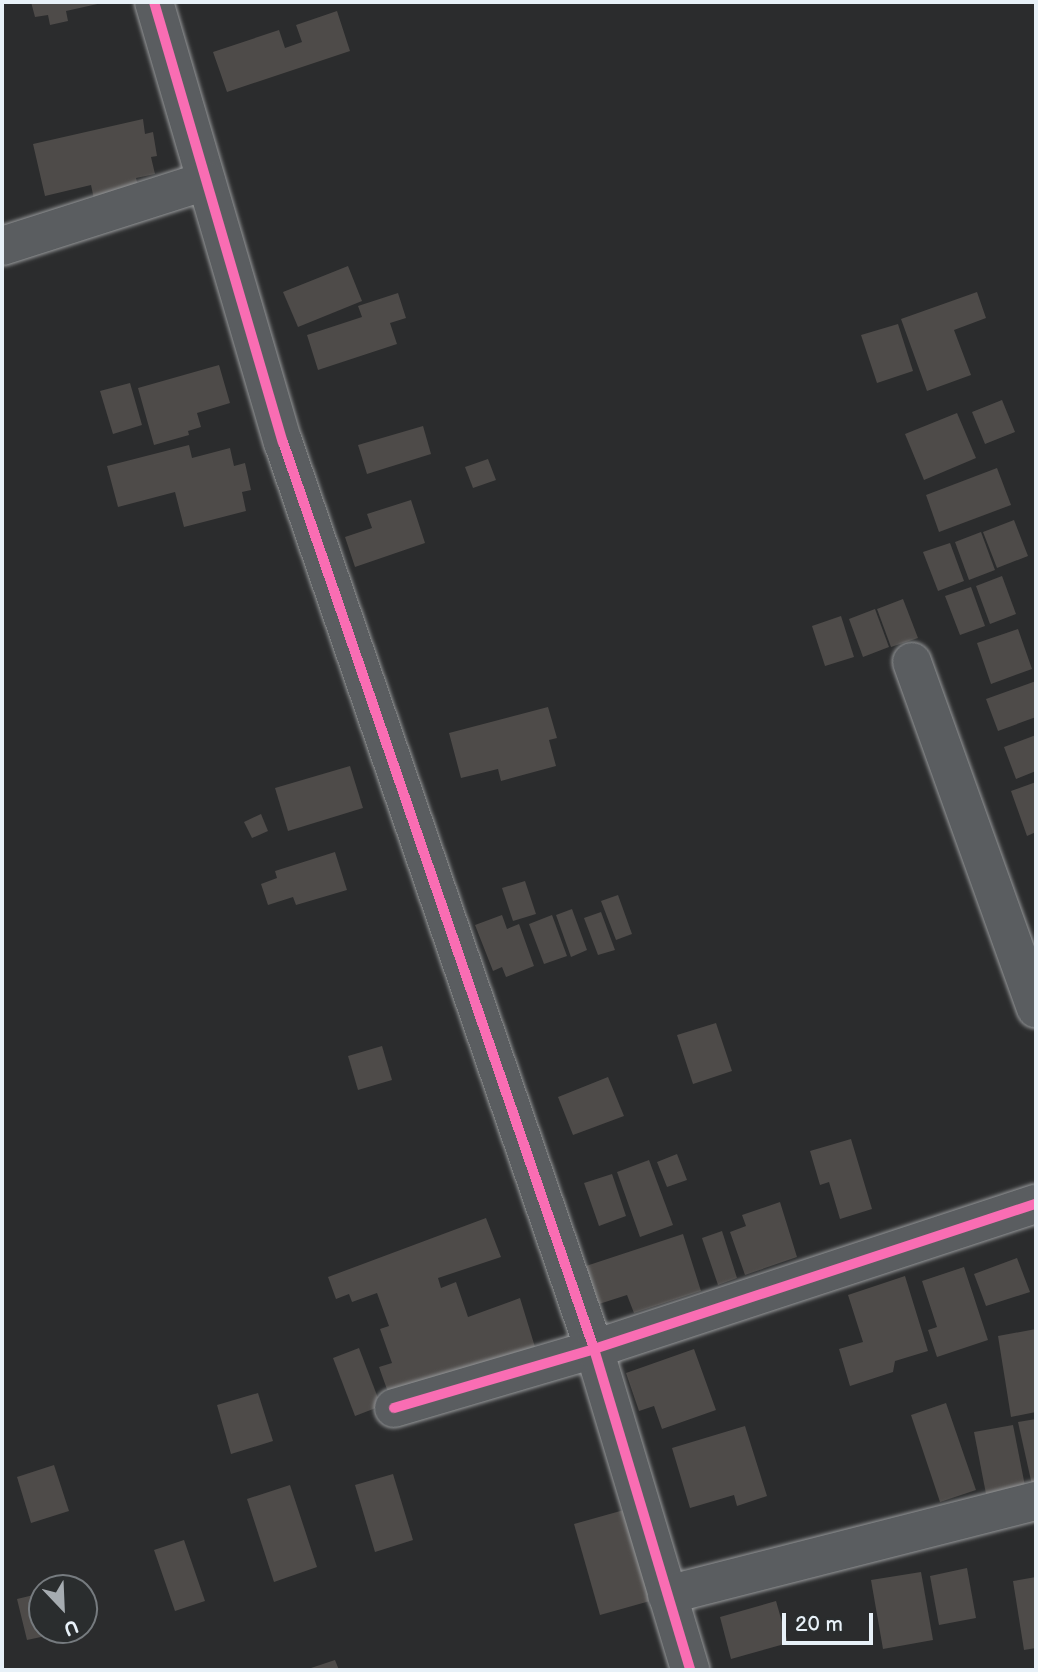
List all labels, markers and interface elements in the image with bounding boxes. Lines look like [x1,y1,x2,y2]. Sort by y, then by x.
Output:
north arrow [28,1574,98,1644]
scale bar [786,1598,877,1642]
text: 20 m [795,1612,843,1637]
text: U [60,1614,81,1640]

